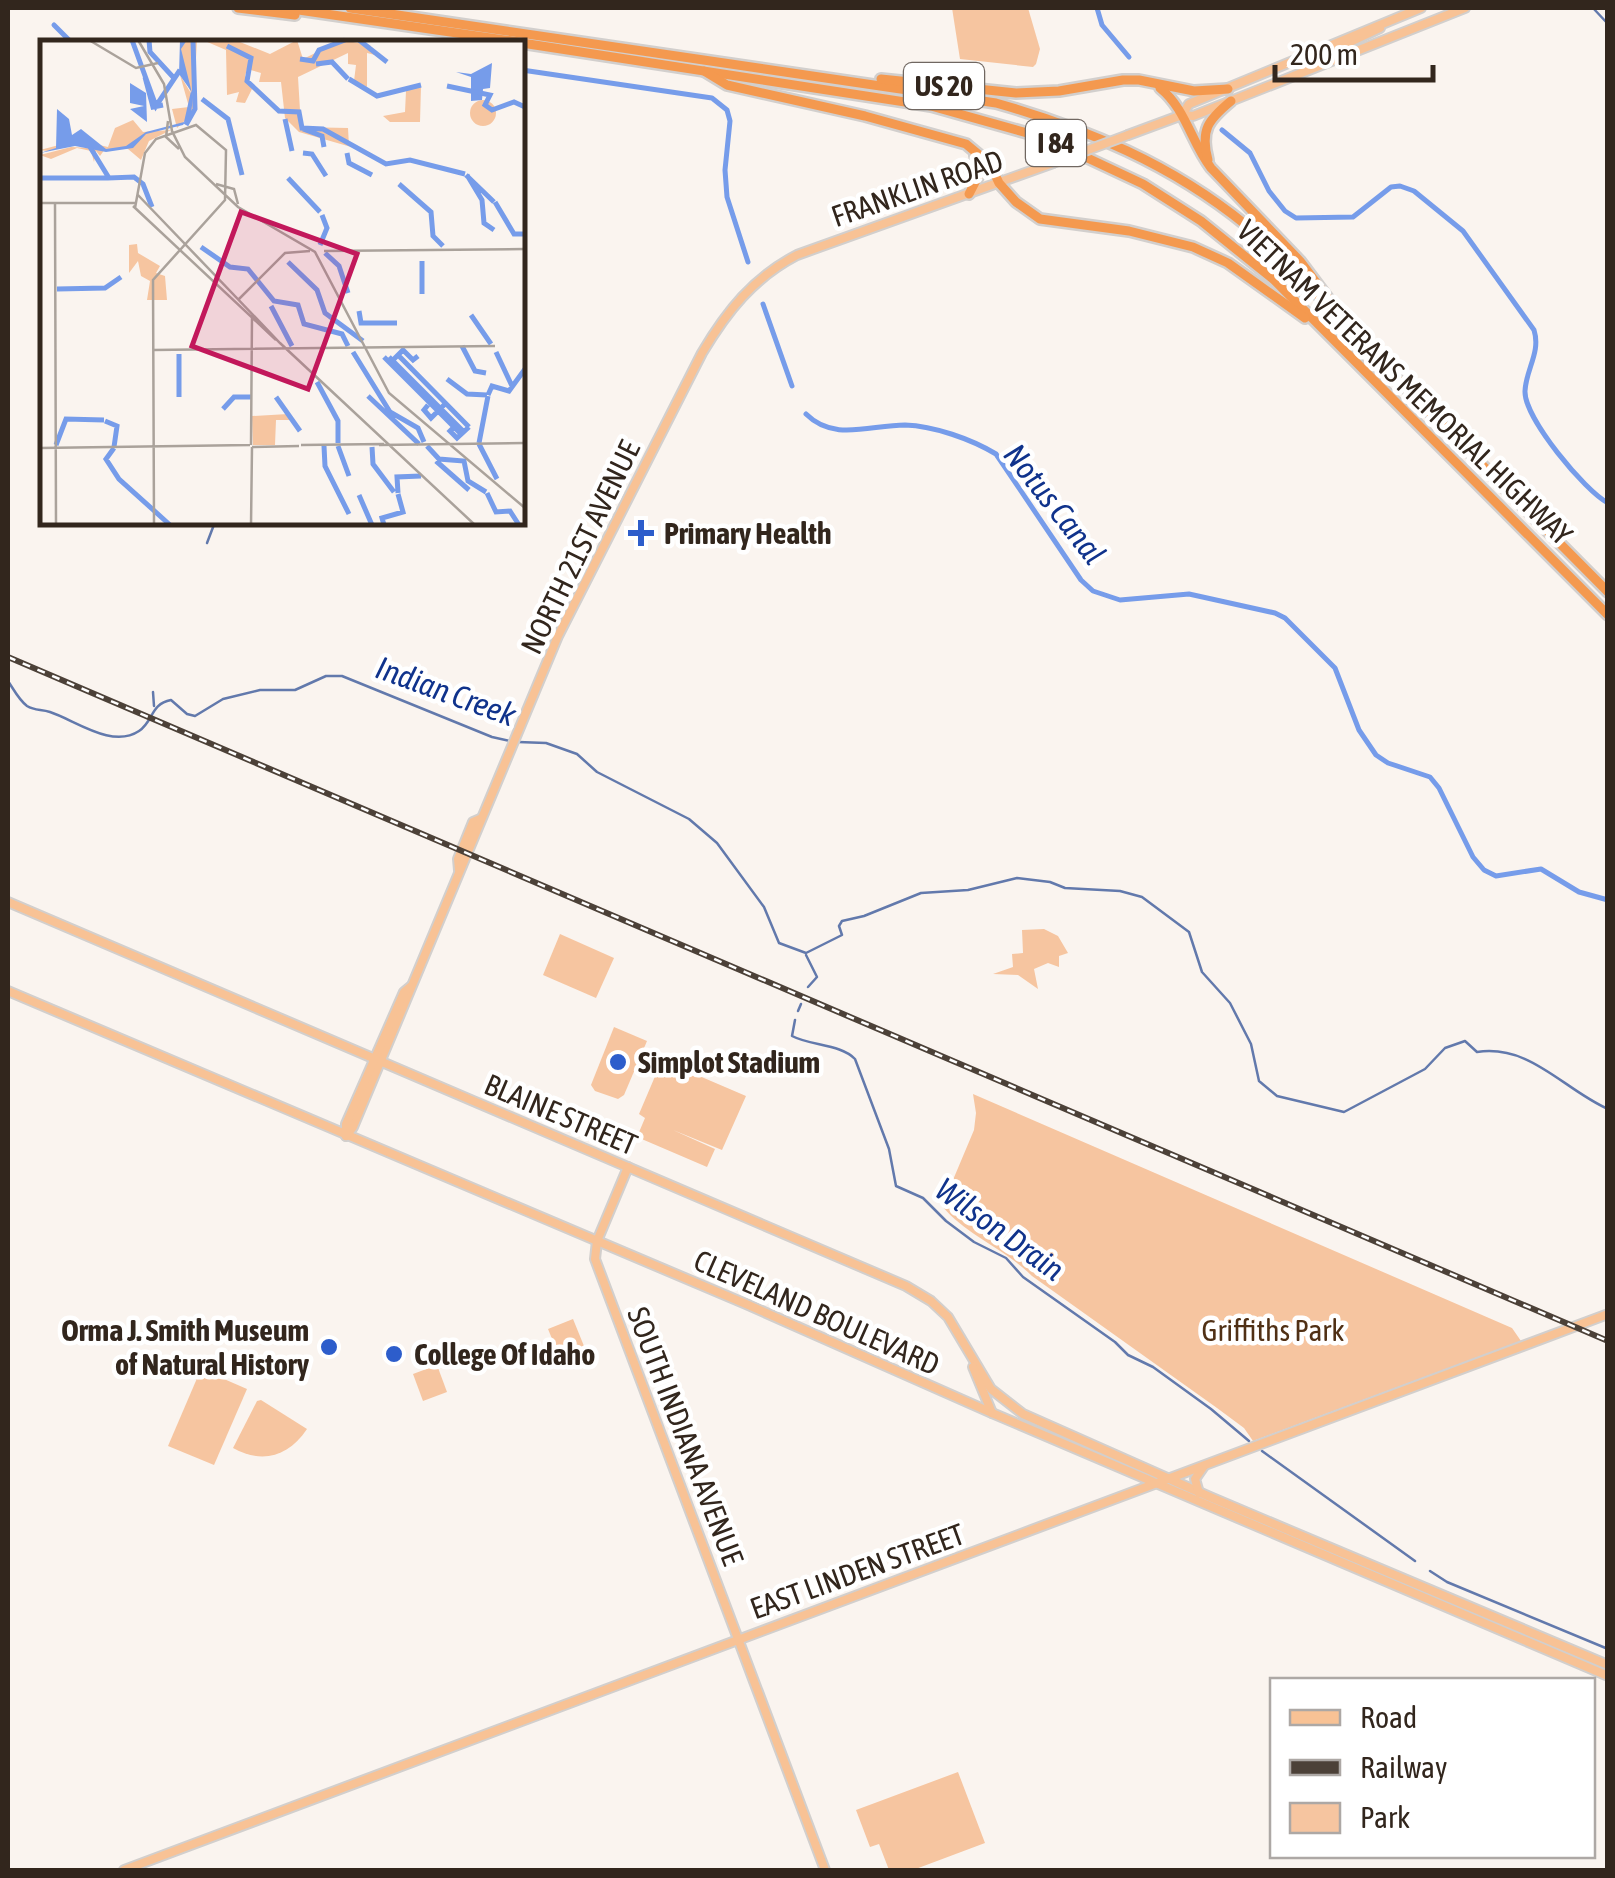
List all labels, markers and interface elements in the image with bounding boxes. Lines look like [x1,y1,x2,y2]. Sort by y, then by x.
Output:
scale bar [1275,20,1432,82]
text: 200 m [1290,37,1358,71]
inset map [40,40,525,525]
road number: US 20 [904,63,984,109]
road number: I 84 [1026,120,1086,166]
street label: FRANKLIN ROAD [827,143,1007,233]
street label: VIETNAM VETERANS MEMORIAL HIGHWAY [1231,213,1580,552]
street label: NORTH 21ST AVENUE [514,435,646,659]
water label: Notus Canal [997,436,1113,572]
place label: Primary Health [664,516,831,550]
marker: Primary Health [628,520,654,546]
water label: Indian Creek [371,649,522,734]
place label: Simplot Stadium [638,1045,820,1079]
marker: Simplot Stadium [607,1051,629,1073]
street label: BLAINE STREET [480,1067,642,1161]
water label: Wilson Drain [929,1170,1071,1288]
street label: CLEVELAND BOULEVARD [689,1243,945,1381]
street label: SOUTH INDIANA AVENUE [621,1302,751,1570]
place label: Orma J. Smith Museum of Natural History [61,1313,310,1381]
park label: Griffiths Park [1202,1313,1344,1347]
marker: Orma J. Smith Museum of Natural History [318,1336,340,1358]
place label: College Of Idaho [414,1337,595,1371]
marker: College Of Idaho [383,1343,405,1365]
street label: EAST LINDEN STREET [745,1517,969,1625]
legend [1270,1678,1595,1858]
text: Road [1360,1700,1417,1734]
text: Railway [1360,1750,1447,1784]
text: Park [1360,1800,1410,1834]

